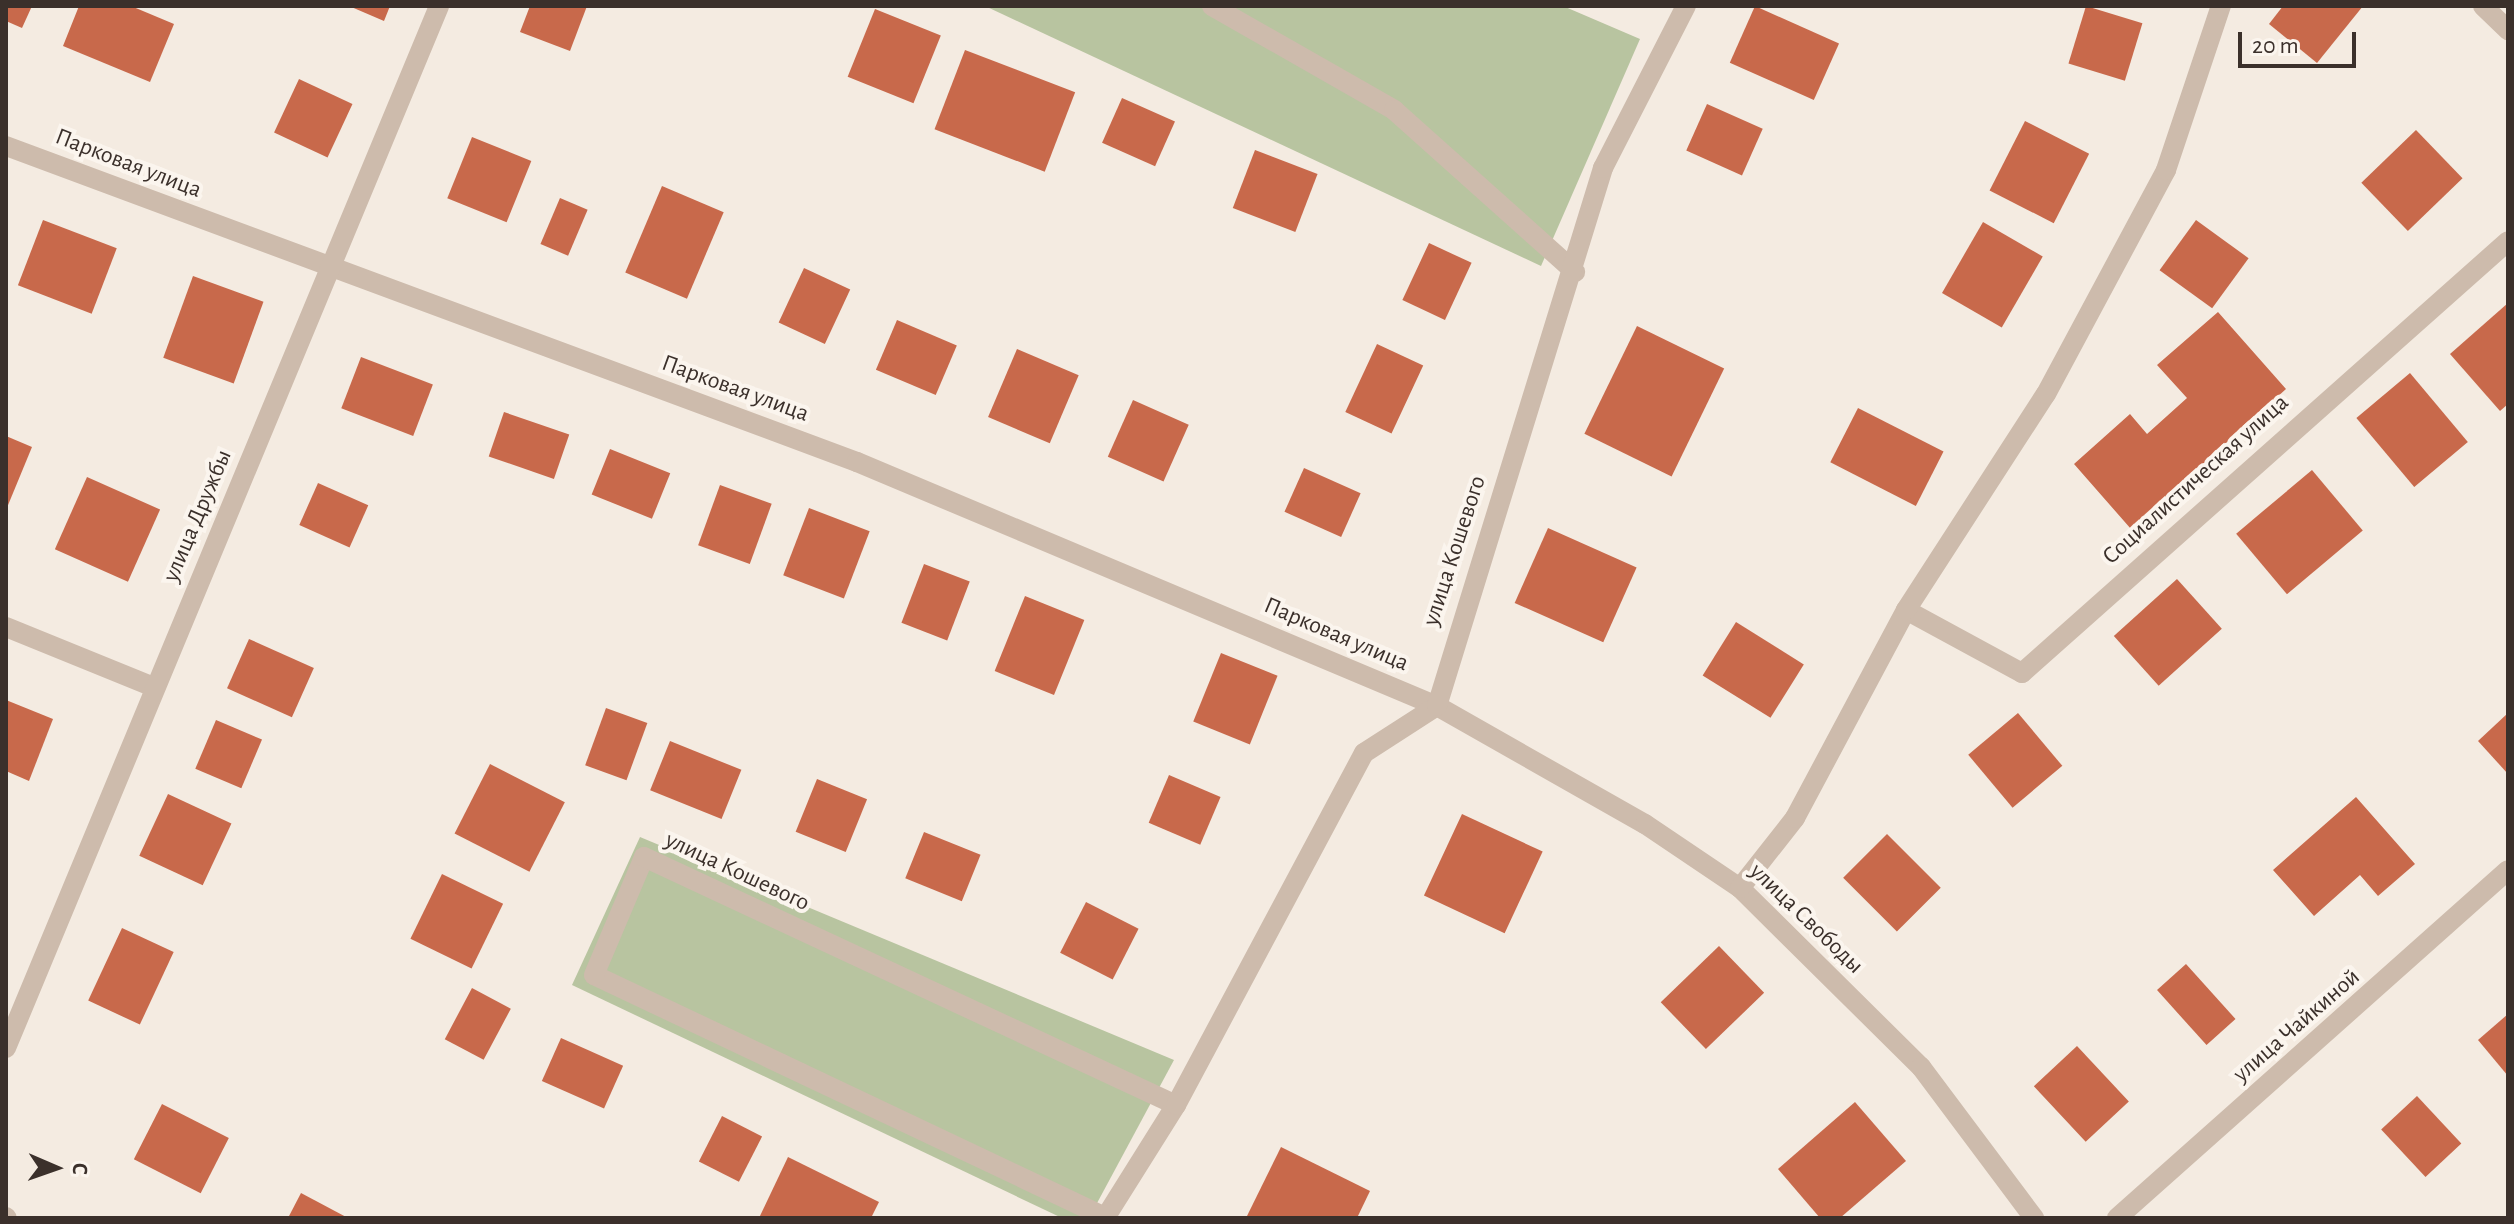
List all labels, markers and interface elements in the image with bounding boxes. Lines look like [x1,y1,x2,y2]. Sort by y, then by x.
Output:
scale bar [2242,16,2360,66]
text: 20 m [2252,34,2299,58]
street label: Парковая улица [51,123,205,205]
street label: Парковая улица [657,349,813,429]
street label: Социалистическая улица [2097,389,2295,571]
street label: улица Дружбы [157,446,239,586]
street label: улица Кошевого [1417,472,1493,630]
street label: Парковая улица [1259,592,1413,678]
street label: улица Кошевого [660,826,814,918]
street label: улица Свободы [1743,858,1869,980]
street label: улица Чайкиной [2228,963,2366,1089]
north arrow [16,1128,96,1208]
text: С [69,1162,91,1175]

